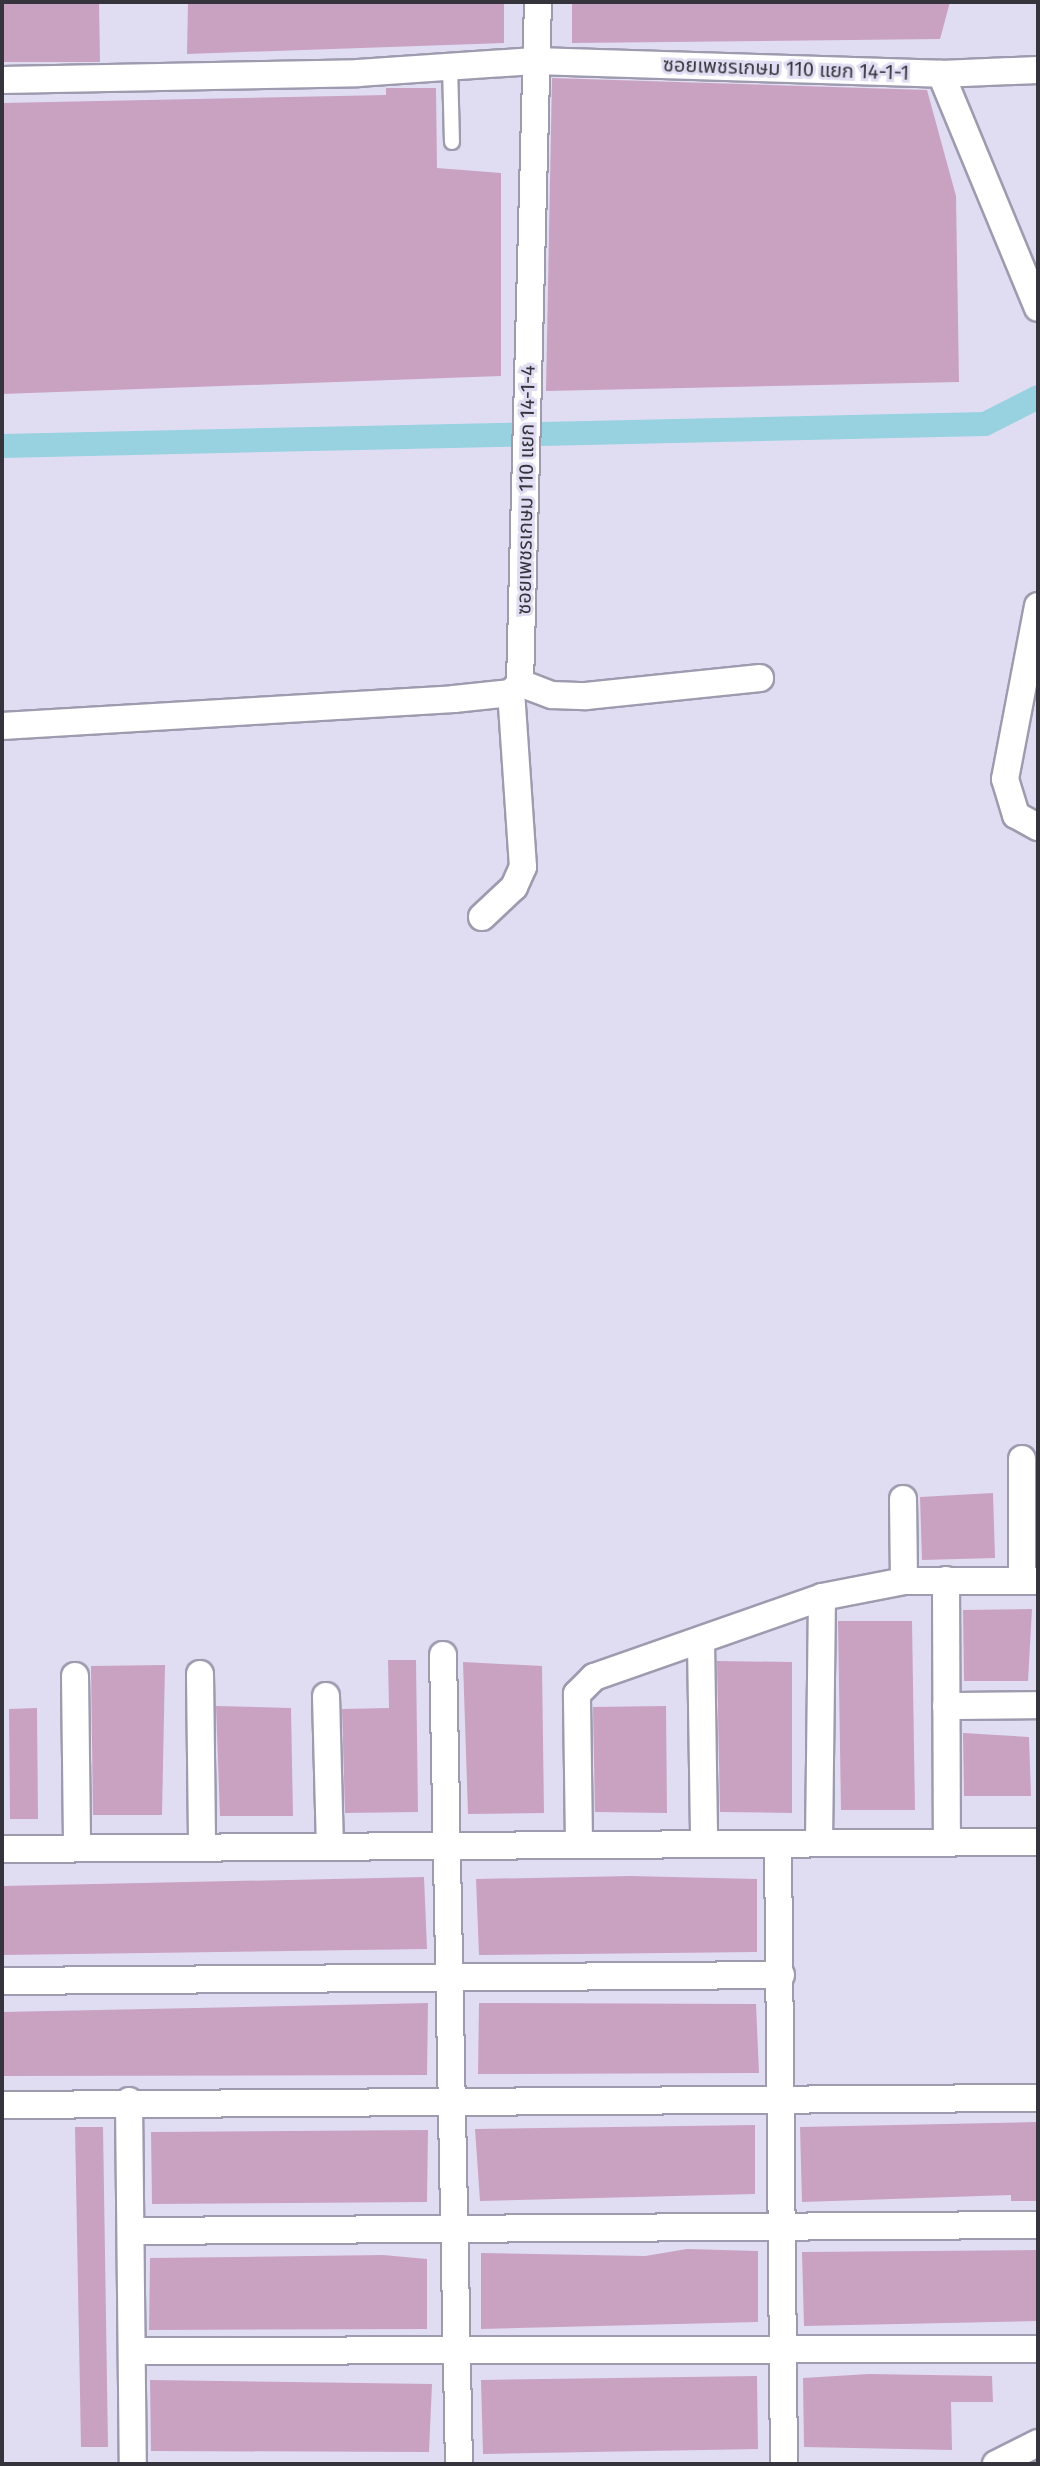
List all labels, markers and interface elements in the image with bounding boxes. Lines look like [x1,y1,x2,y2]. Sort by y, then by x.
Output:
street label: ซอยเพชรเกษม 110 แยก 14-1-1 [662,53,910,85]
street label: ซอยเพชรเกษม 110 แยก 14-1-4 [512,365,540,615]

